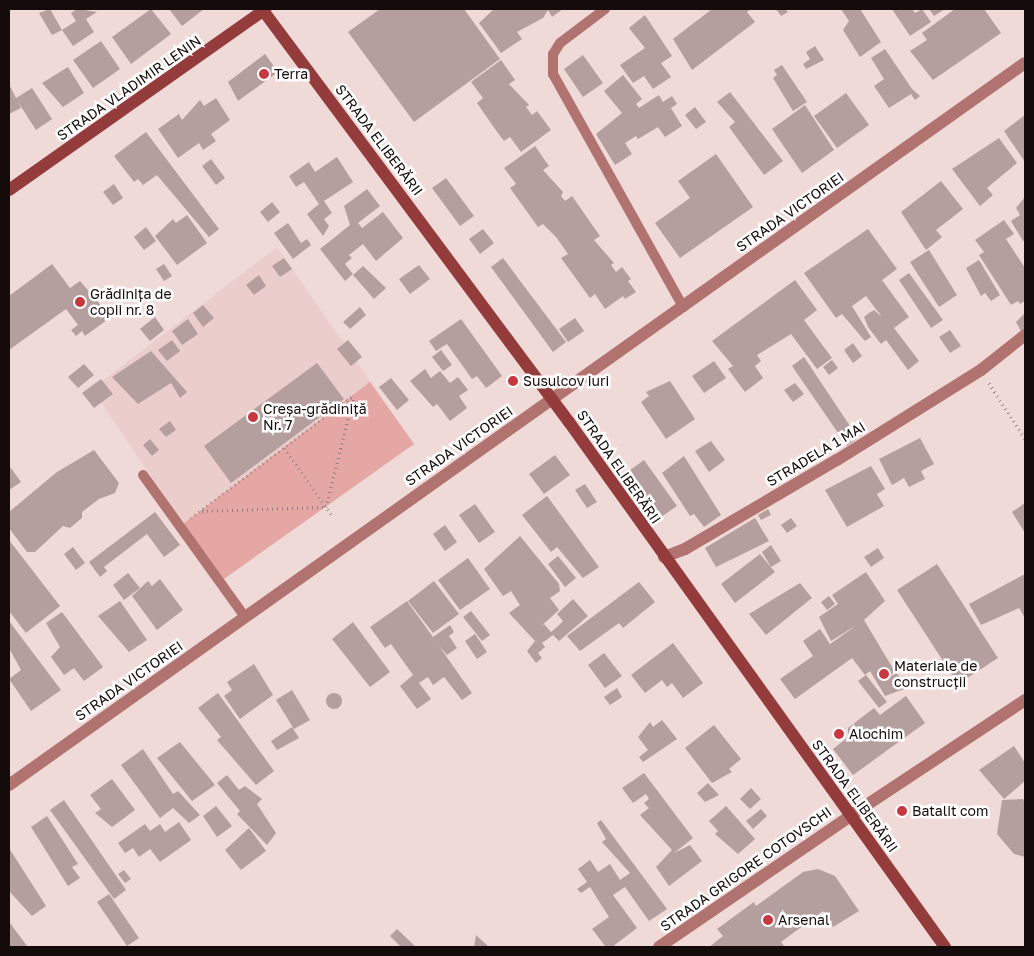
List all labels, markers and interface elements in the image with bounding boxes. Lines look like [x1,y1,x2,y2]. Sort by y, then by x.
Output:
street label: STRADA VLADIMIR LENIN [54,32,204,144]
place label: Terra [274,66,308,82]
marker: Terra [258,68,270,80]
street label: STRADA ELIBERĂRII [332,81,426,199]
street label: STRADA VICTORIEI [733,169,847,255]
place label: Grădinița de copii nr. 8 [90,286,172,318]
marker: Grădinița de copii nr. 8 [74,296,86,308]
place label: Susulcov iuri [523,373,609,389]
marker: Susulcov iuri [507,375,519,387]
place label: Creșa-grădiniță Nr. 7 [263,401,367,434]
street label: STRADA VICTORIEI [402,403,516,489]
street label: STRADA ELIBERĂRII [573,407,665,527]
marker: Creșa-grădiniță Nr. 7 [247,411,259,423]
street label: STRADELA 1 MAI [764,418,868,490]
street label: STRADA VICTORIEI [72,638,186,724]
place label: Materiale de construcții [894,658,977,690]
marker: Materiale de construcții [878,668,890,680]
place label: Alochim [849,726,903,742]
marker: Alochim [833,728,845,740]
street label: STRADA ELIBERĂRII [809,737,901,855]
street label: STRADA GRIGORE COTOVSCHI [657,803,835,935]
place label: Batalit com [912,803,988,819]
marker: Batalit com [896,805,908,817]
place label: Arsenal [778,912,829,928]
marker: Arsenal [762,914,774,926]

